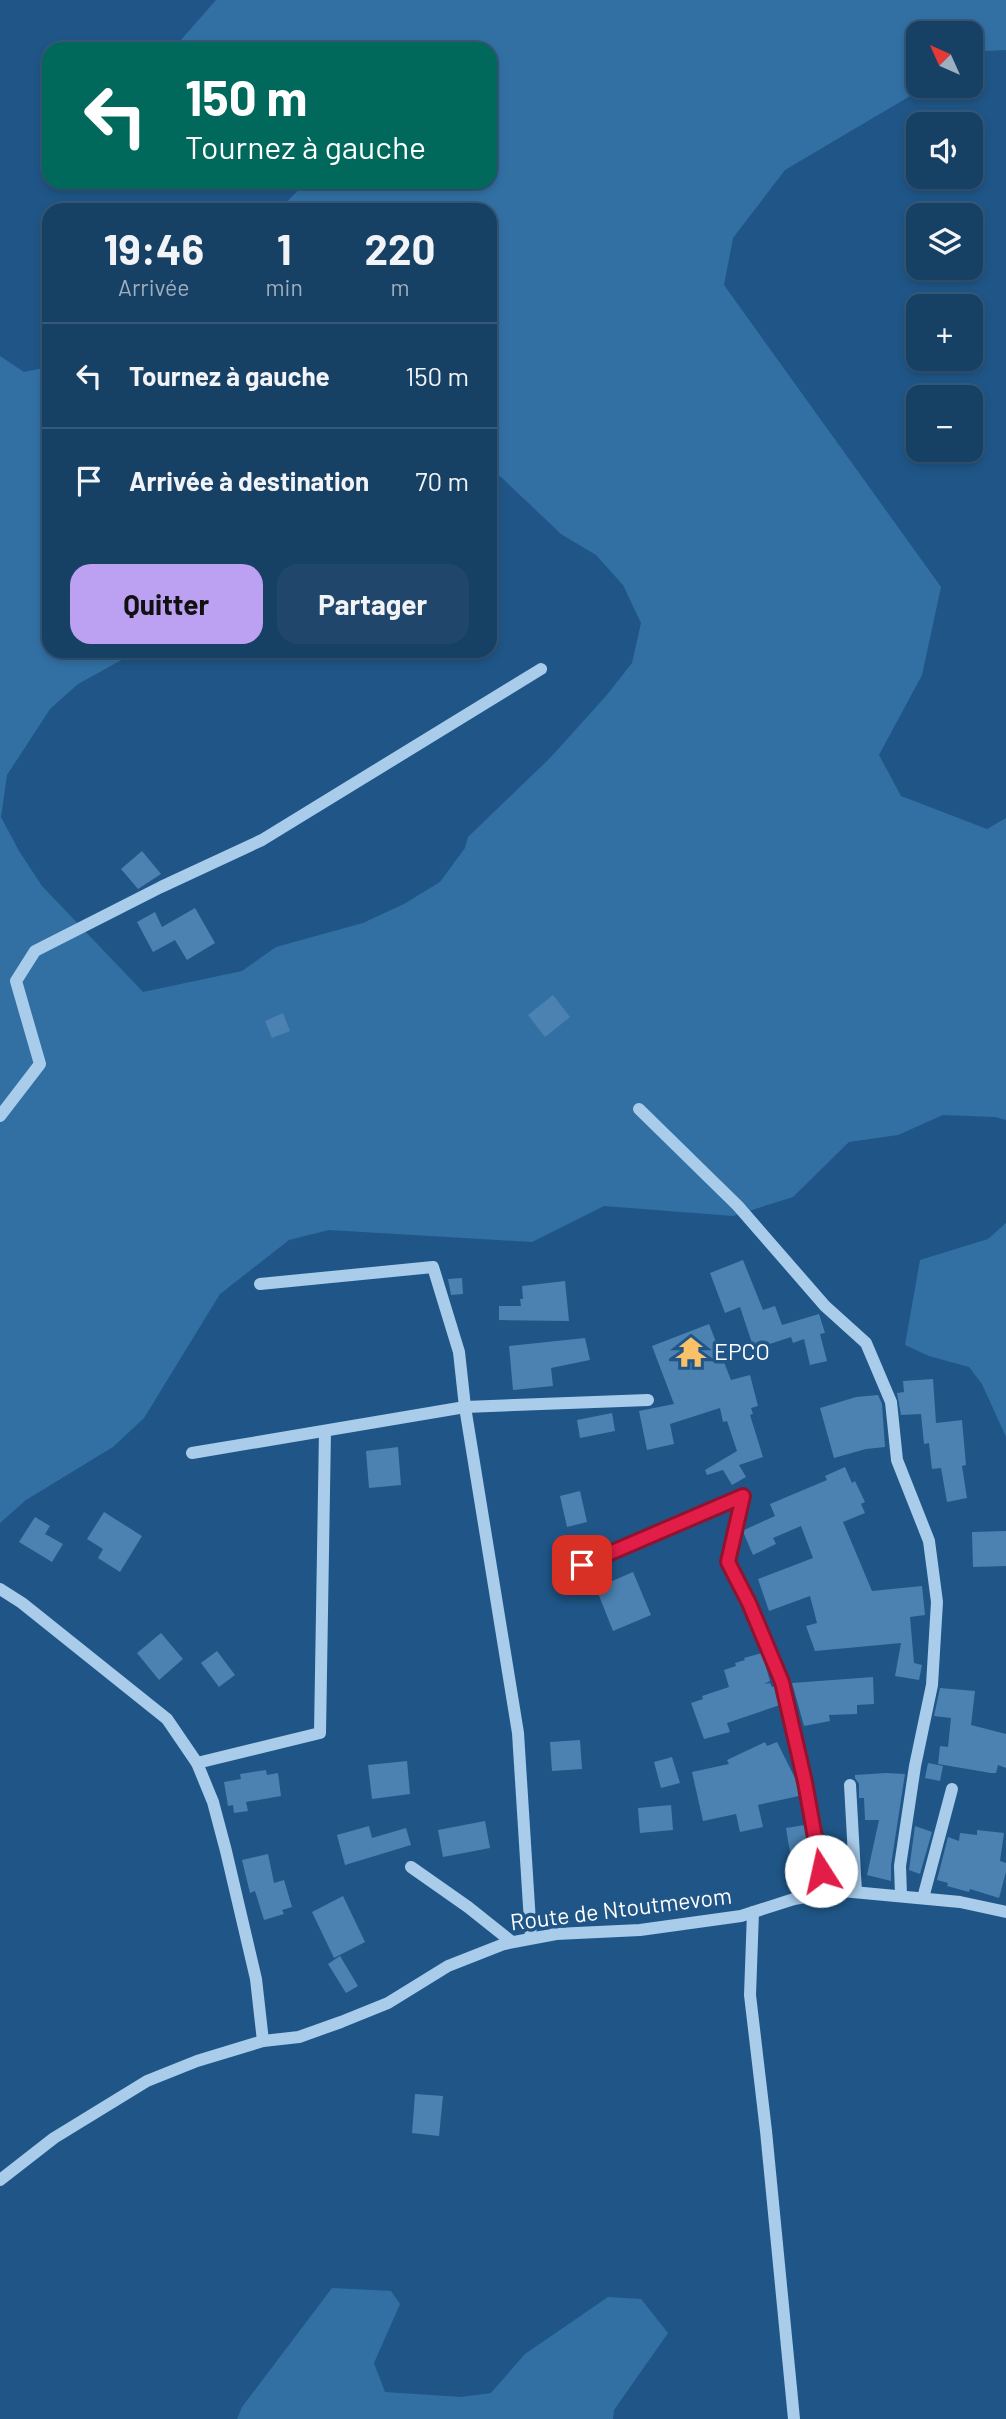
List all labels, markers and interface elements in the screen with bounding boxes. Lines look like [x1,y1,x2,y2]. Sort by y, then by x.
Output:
north arrow [906,21,984,98]
map controls [906,21,983,462]
text: 150 m [185,67,307,126]
icon: left [70,70,161,161]
button: sound [906,112,983,189]
text: Tournez à gauche [185,127,426,165]
button: layers [906,203,983,280]
text: 19:46 [104,223,204,273]
text: 1 [277,223,292,273]
text: 220 [364,223,435,273]
text: Arrivée [118,273,190,301]
text: min [266,273,303,301]
text: m [390,273,409,301]
button: + [906,294,983,371]
icon: left [70,357,108,395]
text: Tournez à gauche [129,360,330,391]
text: 150 m [405,360,469,391]
button: − [906,385,983,462]
icon: arrive [70,462,108,500]
text: Arrivée à destination [129,465,369,496]
text: 70 m [415,465,469,496]
button: Quitter [70,564,263,644]
button: Partager [277,564,469,644]
temple icon: EPCO [674,1335,708,1369]
place label: EPCO [714,1337,770,1365]
pin [552,1535,612,1595]
icon: arrive [563,1546,601,1584]
position arrow [784,1834,858,1908]
street label: Route de Ntoutmevom [509,1881,733,1935]

